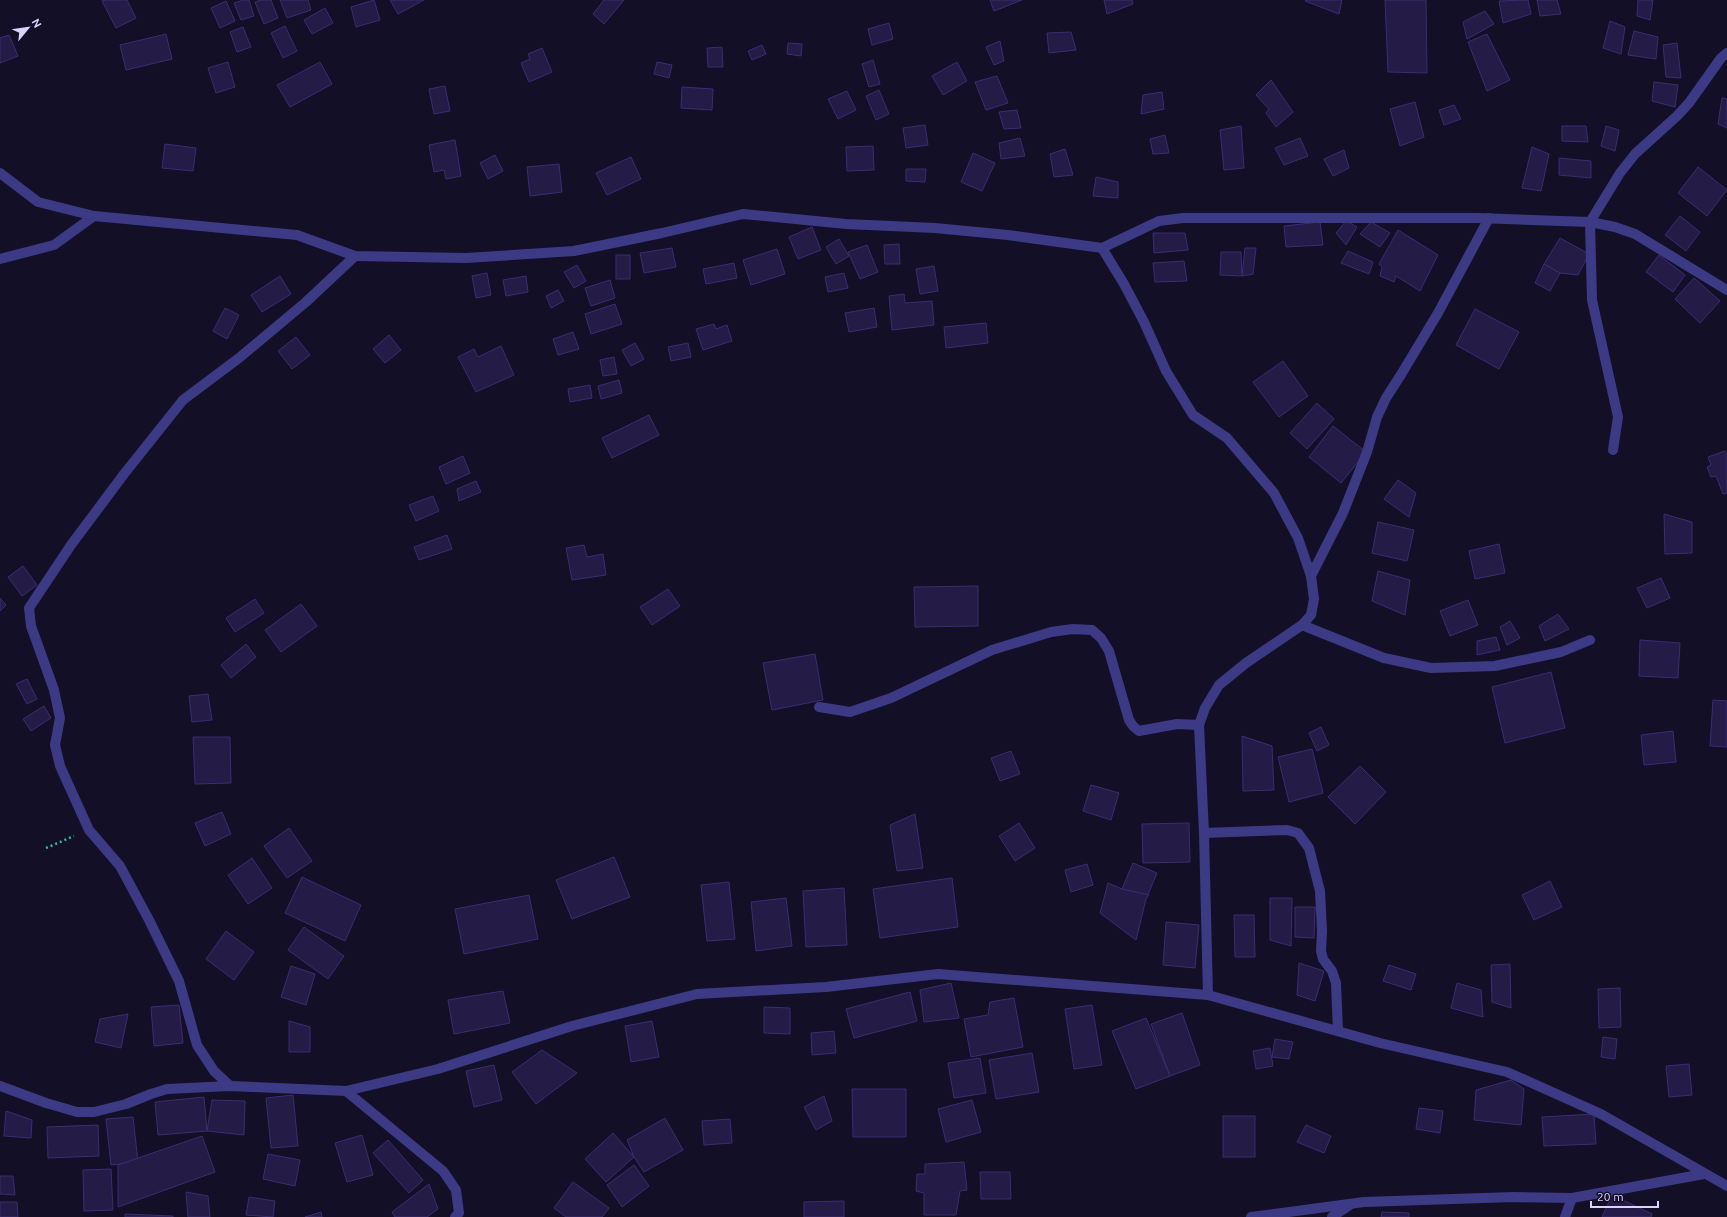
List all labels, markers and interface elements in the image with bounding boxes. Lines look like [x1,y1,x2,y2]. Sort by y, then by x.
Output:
north arrow [8,8,48,48]
text: N [30,17,44,30]
scale bar [1591,1183,1658,1209]
text: 20 m [1597,1190,1624,1203]

